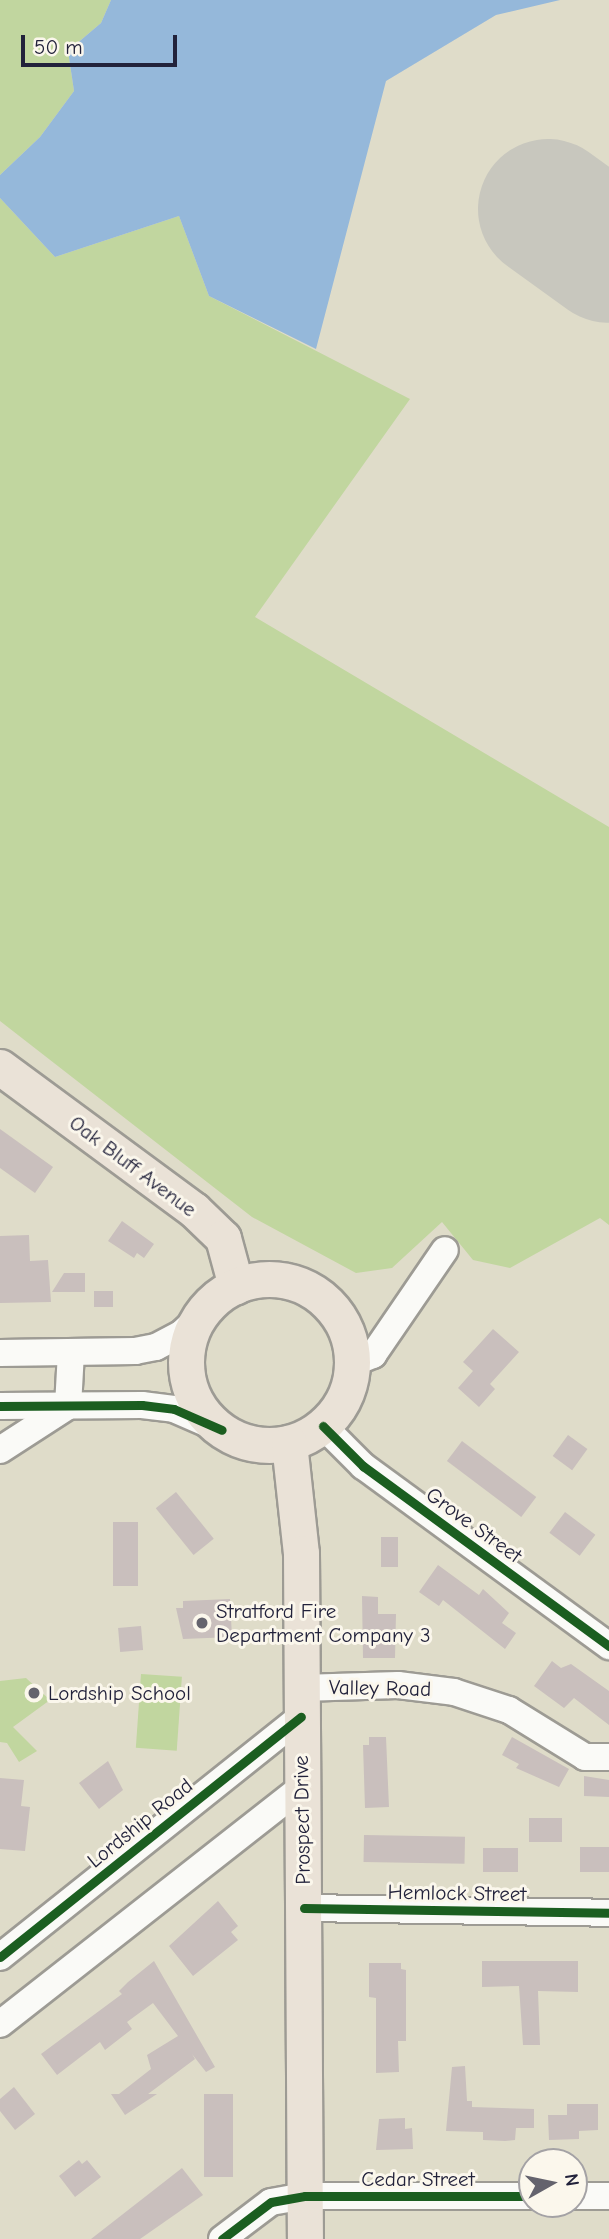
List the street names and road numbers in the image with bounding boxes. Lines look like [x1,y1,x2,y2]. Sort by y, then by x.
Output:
street label: Oak Bluff Avenue [65,1110,201,1222]
street label: Grove Street [421,1482,527,1568]
street label: Valley Road [329,1675,431,1701]
street label: Prospect Drive [288,1755,316,1885]
street label: Lordship Road [82,1773,198,1873]
street label: Hemlock Street [387,1879,527,1907]
street label: Cedar Street [361,2166,475,2192]

